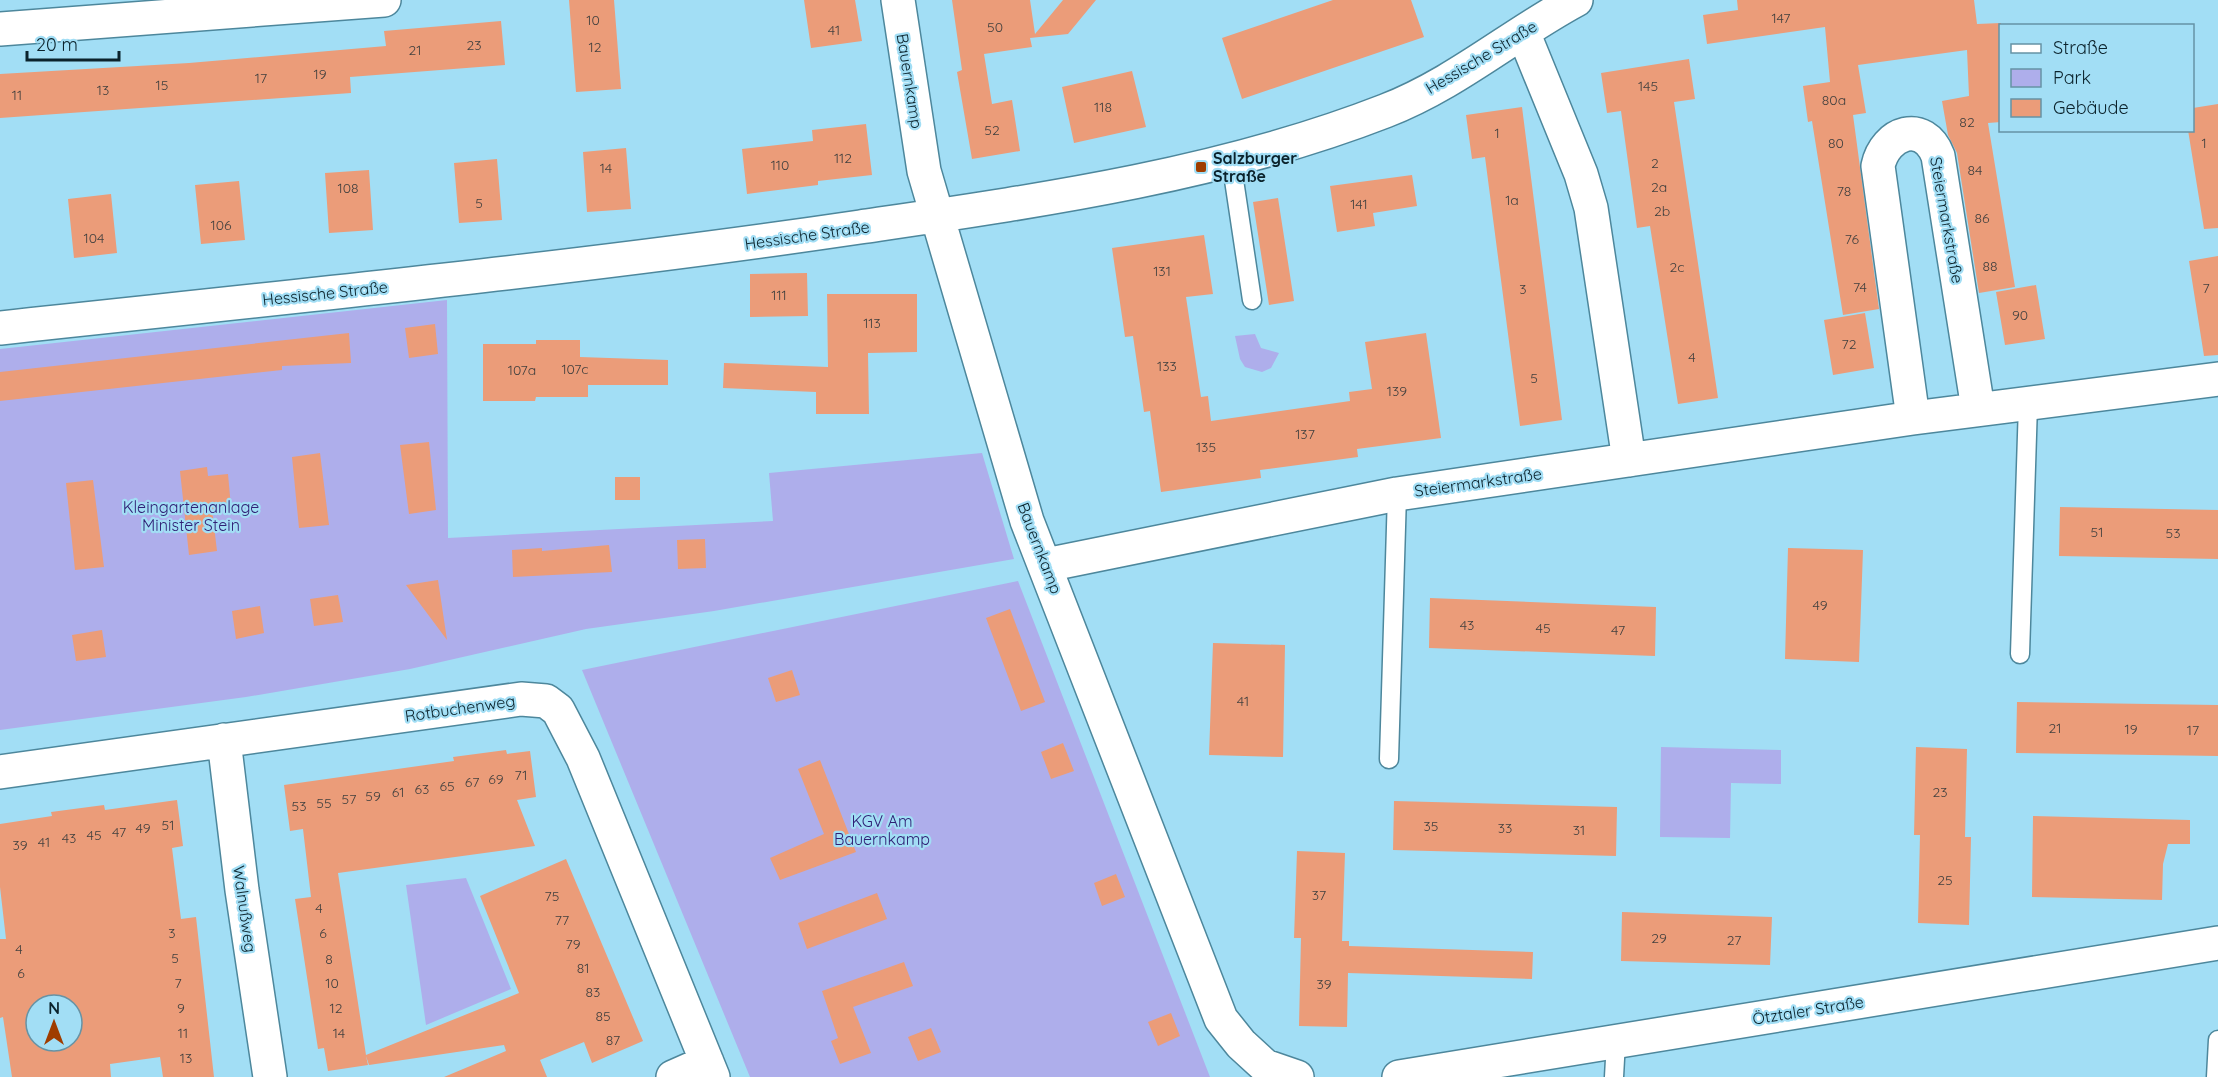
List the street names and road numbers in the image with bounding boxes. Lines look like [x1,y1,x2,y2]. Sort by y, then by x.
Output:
street label: Hessische Straße [1422,16,1540,98]
street label: Bauernkamp [893,32,927,130]
street label: Steiermarkstraße [1926,155,1968,285]
street label: Hessische Straße [743,216,871,254]
street label: Hessische Straße [261,276,389,310]
street label: Steiermarkstraße [1413,463,1543,501]
street label: Bauernkamp [1013,500,1067,596]
street label: Rotbuchenweg [404,690,516,726]
street label: Walnußweg [229,864,261,954]
street label: Ötztaler Straße [1751,991,1865,1029]

